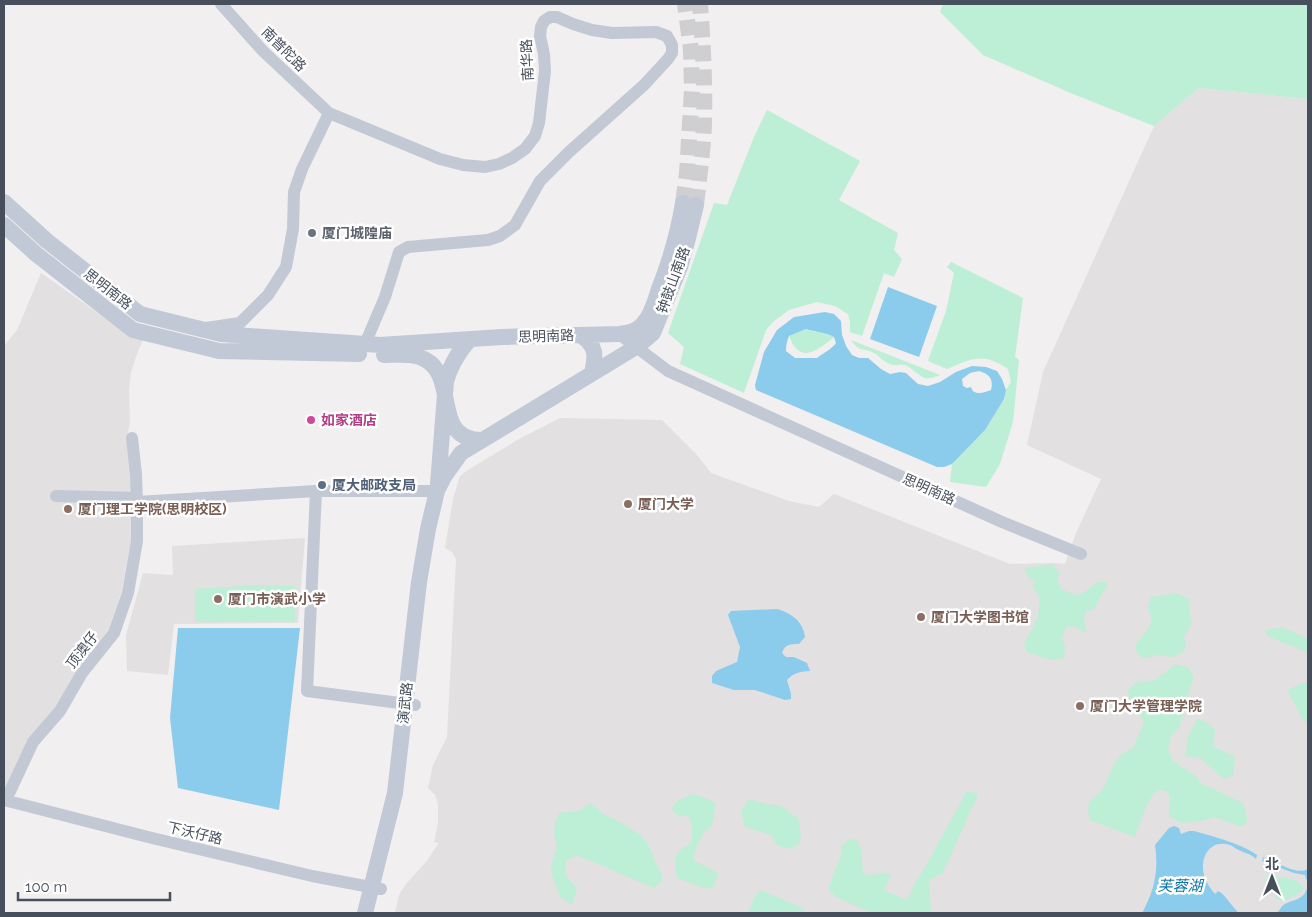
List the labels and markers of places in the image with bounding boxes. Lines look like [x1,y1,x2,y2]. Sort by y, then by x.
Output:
place label: 厦门城隍庙 [322,225,392,241]
marker: 厦门城隍庙 [306,227,318,239]
place label: 如家酒店 [321,412,377,428]
marker: 如家酒店 [305,414,317,426]
place label: 厦大邮政支局 [332,477,416,493]
marker: 厦大邮政支局 [316,479,328,491]
place label: 厦门大学 [638,496,694,512]
marker: 厦门大学 [622,498,634,510]
place label: 厦门理工学院(思明校区) [78,501,227,517]
marker: 厦门理工学院(思明校区) [62,503,74,515]
place label: 厦门市演武小学 [228,591,326,607]
marker: 厦门市演武小学 [212,593,224,605]
place label: 厦门大学图书馆 [931,609,1029,625]
marker: 厦门大学图书馆 [915,611,927,623]
place label: 厦门大学管理学院 [1090,698,1202,714]
marker: 厦门大学管理学院 [1074,700,1086,712]

